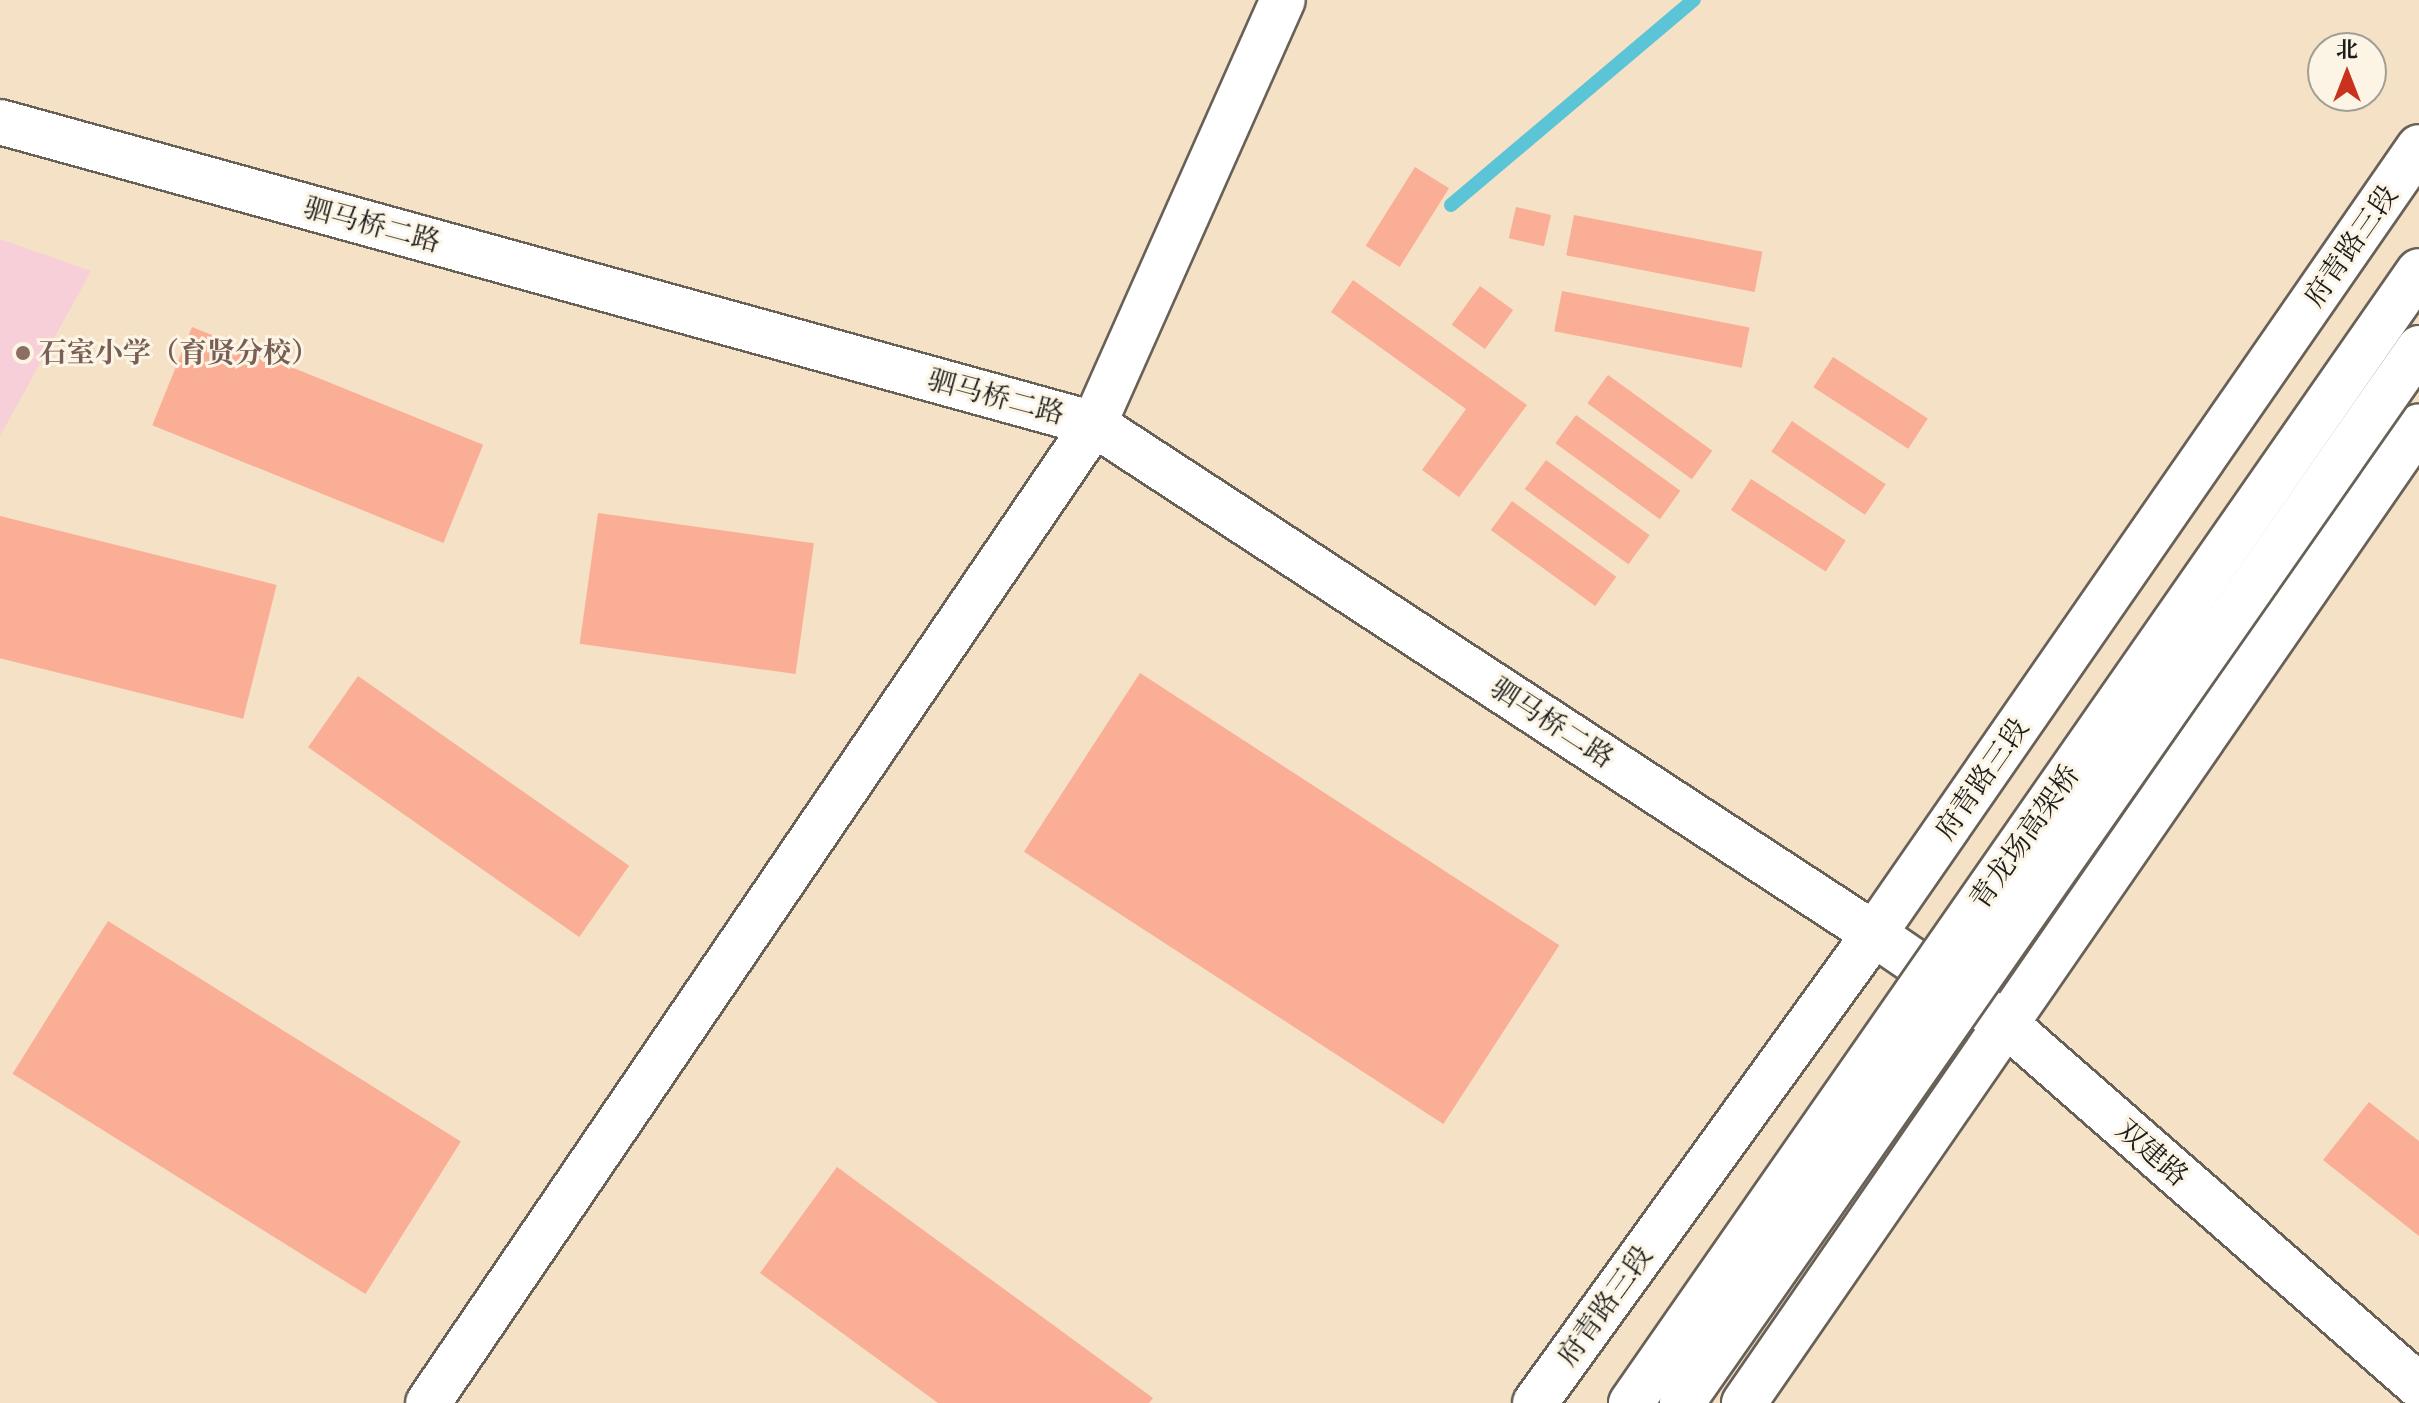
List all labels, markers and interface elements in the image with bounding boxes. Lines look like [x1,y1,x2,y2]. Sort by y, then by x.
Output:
north arrow [2307,32,2387,112]
text: 北 [2336,36,2358,63]
street label: 府青路三段 [2297,179,2405,313]
street label: 驷马桥二路 [300,191,444,259]
place label: 石室小学（育贤分校） [39,336,319,370]
marker: 石室小学（育贤分校） [14,344,32,362]
street label: 驷马桥二路 [924,363,1068,431]
street label: 驷马桥二路 [1484,671,1620,775]
street label: 府青路三段 [1928,712,2036,846]
street label: 青龙场高架桥 [1963,759,2087,915]
street label: 双建路 [2109,1113,2195,1193]
street label: 府青路三段 [1550,1239,1660,1373]

